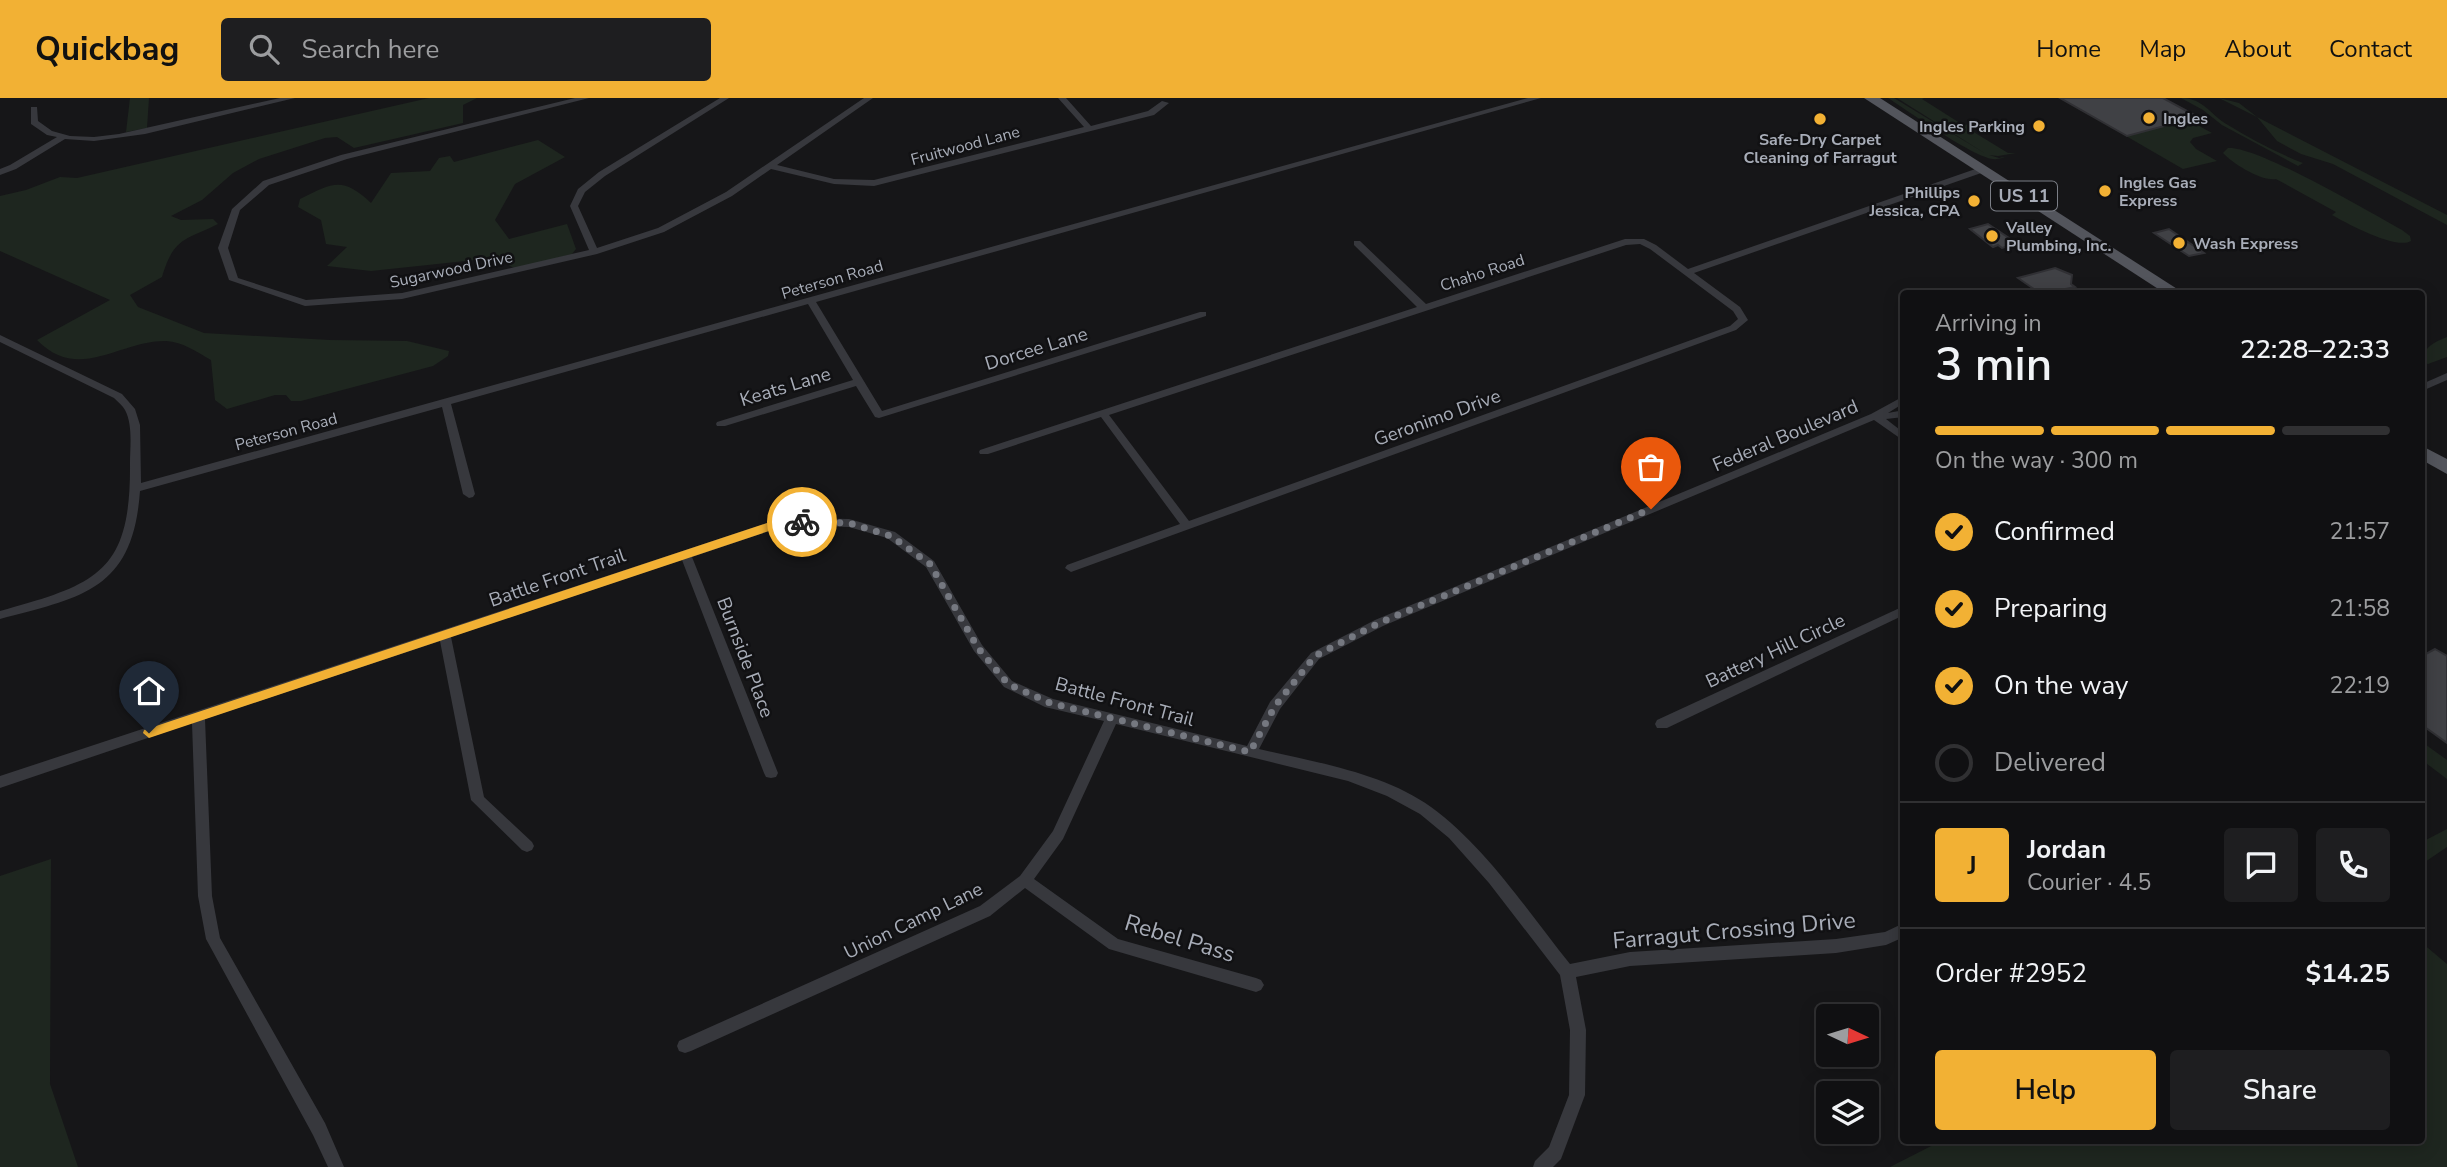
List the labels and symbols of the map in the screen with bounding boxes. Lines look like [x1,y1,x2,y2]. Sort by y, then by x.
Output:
place label: Ingles [2163,108,2208,130]
marker: Ingles [2141,110,2157,126]
marker: Safe-Dry Carpet Cleaning of Farragut [1812,111,1828,127]
place label: Ingles Parking [1919,116,2025,138]
marker: Ingles Parking [2031,118,2047,134]
street label: Fruitwood Lane [908,121,1022,171]
place label: Safe-Dry Carpet Cleaning of Farragut [1743,129,1897,169]
place label: Ingles Gas Express [2119,172,2197,212]
place label: Phillips Jessica, CPA [1868,182,1960,222]
road number: US 11 [1991,182,2057,211]
marker: Ingles Gas Express [2097,183,2113,199]
marker: Phillips Jessica, CPA [1966,193,1982,209]
place label: Valley Plumbing, Inc. [2005,217,2111,257]
marker: Valley Plumbing, Inc. [1984,228,2000,244]
place label: Wash Express [2193,233,2299,255]
marker: Wash Express [2171,235,2187,251]
street label: Sugarwood Drive [388,246,515,294]
street label: Chaho Road [1437,249,1527,297]
street label: Peterson Road [779,255,886,305]
street label: Dorcee Lane [982,321,1091,377]
street label: Keats Lane [737,361,834,413]
street label: Geronimo Drive [1370,383,1504,453]
street label: Federal Boulevard [1709,394,1862,478]
street label: Peterson Road [233,408,340,456]
pin [1621,437,1681,509]
courier [767,487,837,557]
street label: Battle Front Trail [485,542,630,614]
street label: Burnside Place [710,593,780,721]
street label: Battery Hill Circle [1701,607,1849,695]
pin [119,661,179,733]
street label: Battle Front Trail [1052,671,1198,733]
street label: Union Camp Lane [840,876,987,966]
street label: Farragut Crossing Drive [1611,904,1857,957]
street label: Rebel Pass [1121,907,1239,970]
north arrow [1816,1004,1880,1068]

